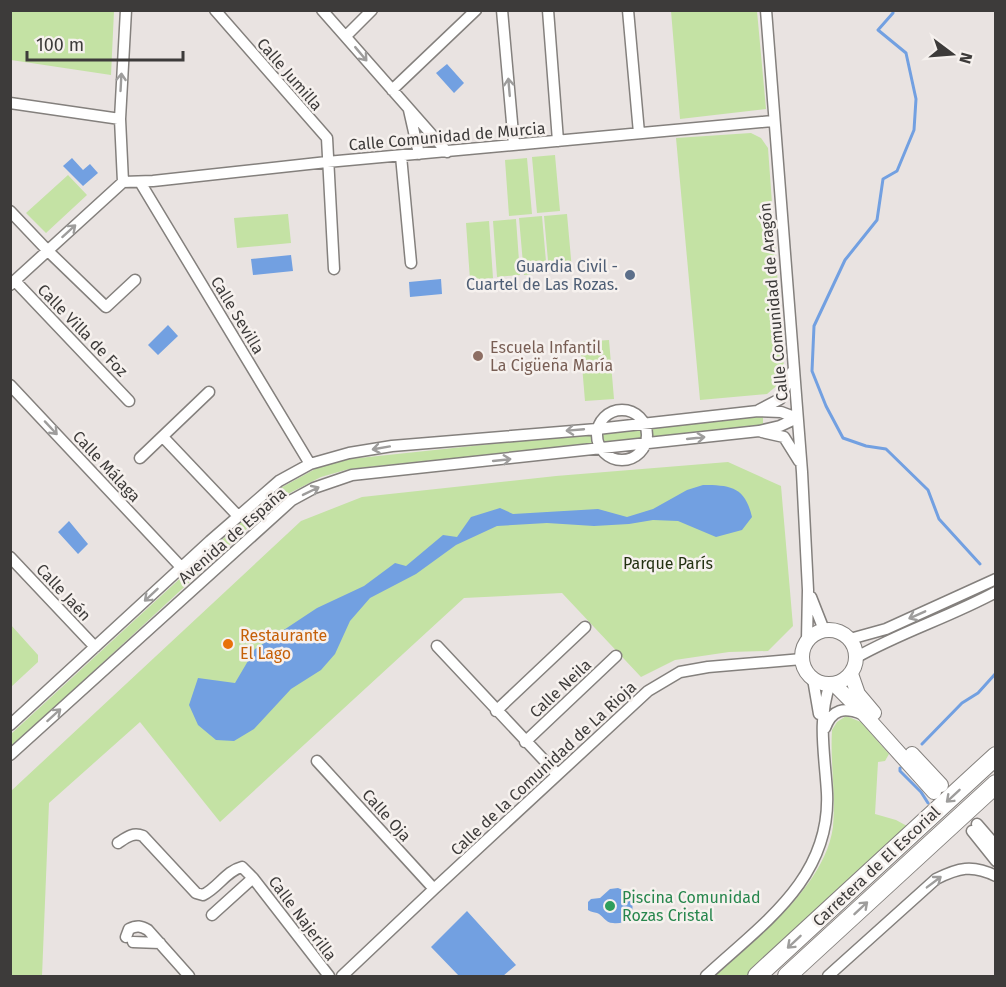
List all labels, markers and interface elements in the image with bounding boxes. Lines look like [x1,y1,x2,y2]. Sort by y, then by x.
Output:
scale bar [27,24,183,62]
north arrow [922,24,982,84]
text: 100 m [36,34,84,56]
street label: Calle Jumilla [253,34,326,115]
one-way arrow [354,46,368,61]
text: N [955,50,977,66]
one-way arrow [116,72,127,92]
one-way arrow [503,77,514,97]
street label: Calle Comunidad de Murcia [348,118,546,155]
street label: Calle Comunidad de Aragón [755,202,792,402]
one-way arrow [62,224,77,238]
place label: Guardia Civil - Cuartel de Las Rozas. [466,257,618,294]
marker: Guardia Civil - Cuartel de Las Rozas. [623,268,637,282]
street label: Calle Sevilla [207,273,268,358]
street label: Calle Villa de Foz [34,280,132,381]
place label: Escuela Infantil La Cigüeña María [490,338,613,375]
marker: Escuela Infantil La Cigüeña María [471,349,485,363]
one-way arrow [43,420,57,435]
one-way arrow [566,425,585,436]
street label: Calle Málaga [69,427,144,506]
one-way arrow [685,432,705,443]
one-way arrow [371,443,391,454]
one-way arrow [491,454,511,465]
street label: Avenida de España [175,483,290,587]
one-way arrow [301,484,319,496]
park label: Parque París [623,554,713,573]
street label: Calle Jaén [32,560,95,625]
one-way arrow [144,587,159,602]
one-way arrow [909,610,927,621]
place label: Restaurante El Lago [240,626,327,663]
marker: Restaurante El Lago [221,637,235,651]
street label: Calle Neila [526,655,595,722]
street label: Calle de la Comunidad de La Rioja [447,677,640,859]
one-way arrow [46,708,61,722]
street label: Calle Oja [358,785,415,845]
one-way arrow [945,788,960,803]
street label: Carretera de El Escorial [809,802,944,930]
street label: Calle Najerilla [265,872,341,964]
one-way arrow [926,876,942,888]
place label: Piscina Comunidad Rozas Cristal [622,888,761,925]
marker: Piscina Comunidad Rozas Cristal [603,899,617,913]
one-way arrow [854,901,869,915]
one-way arrow [787,935,802,949]

